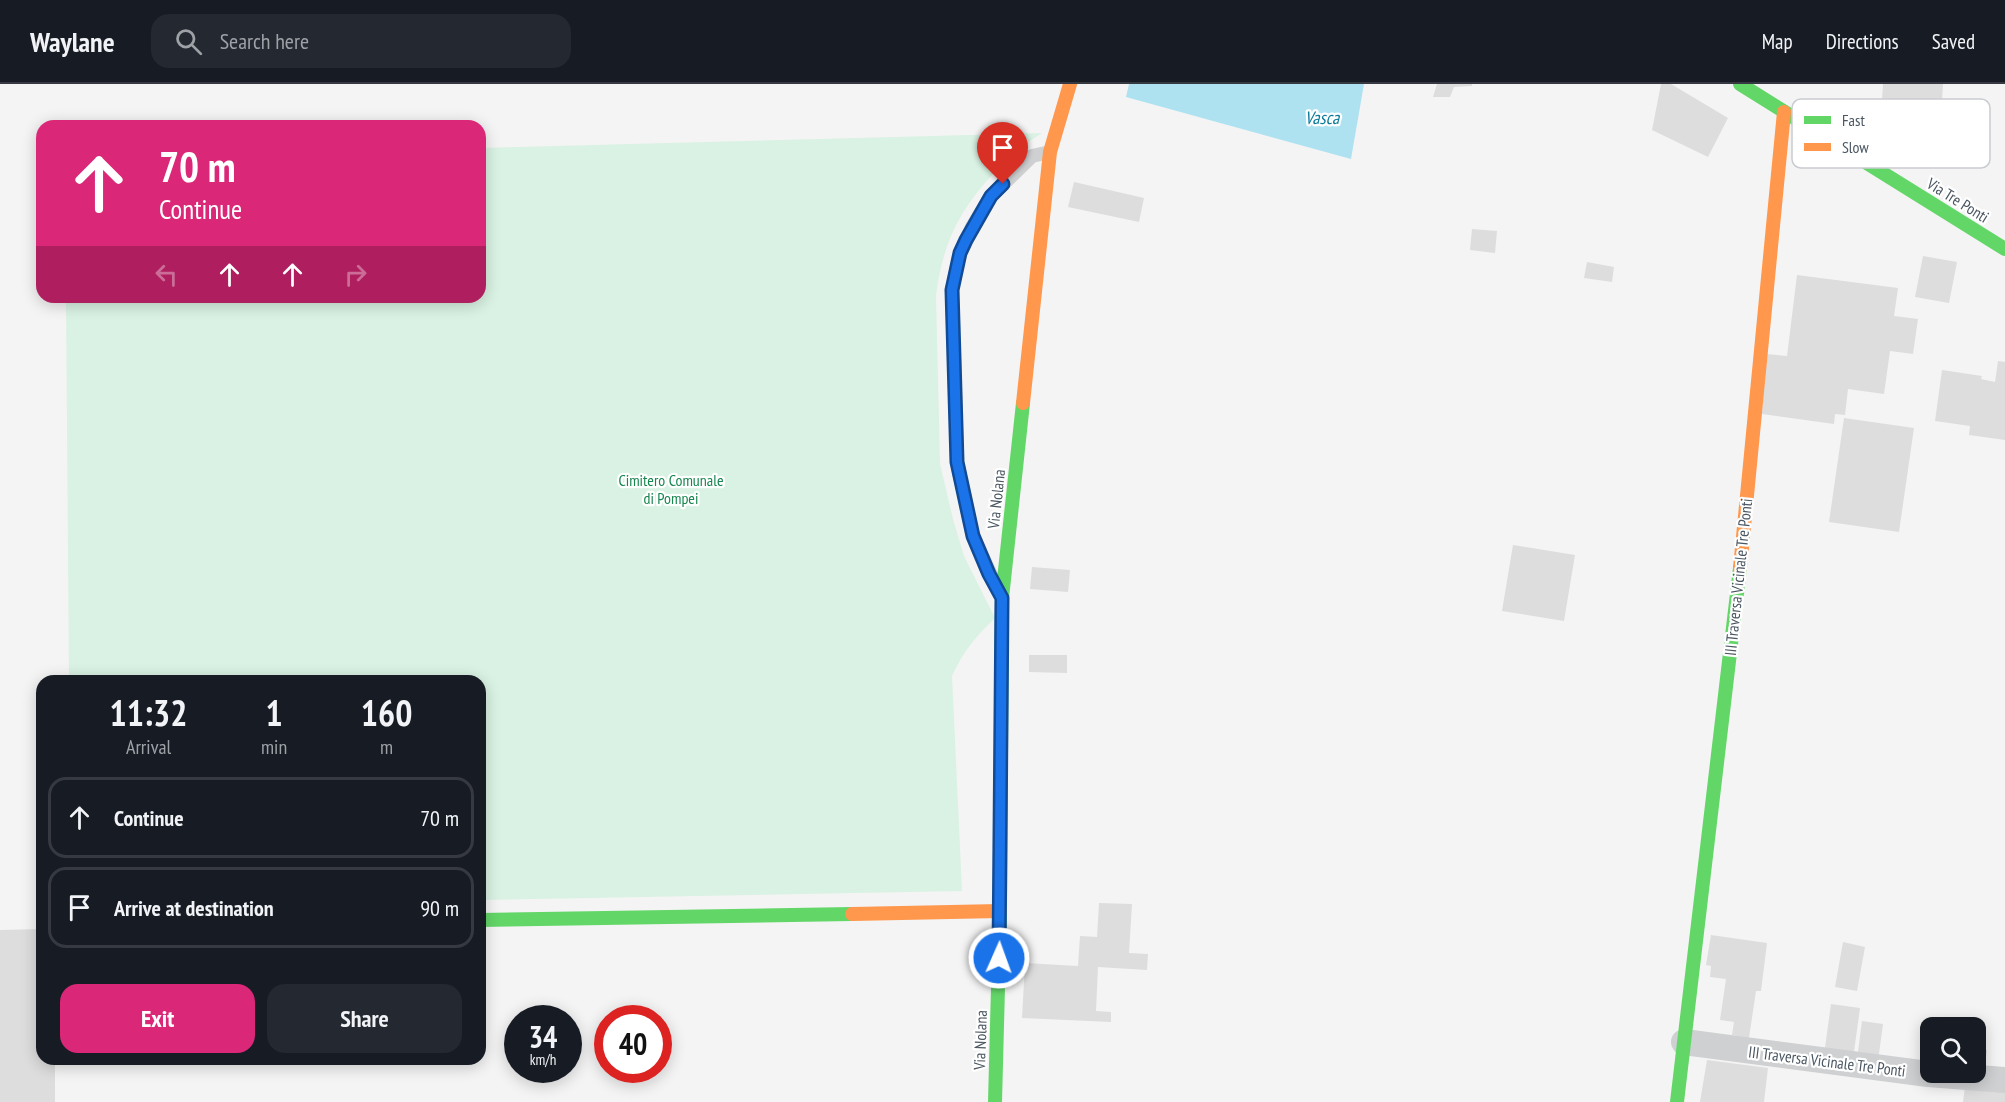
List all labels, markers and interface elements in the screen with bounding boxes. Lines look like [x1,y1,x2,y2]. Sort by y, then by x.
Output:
search box [151,14,571,68]
text: Waylane [30,23,115,60]
icon: search [172,25,205,58]
text: Search here [220,27,309,55]
text: Map [1762,28,1793,55]
text: Directions [1826,28,1899,55]
text: Saved [1932,28,1975,55]
legend [1792,99,1990,168]
water label: Vasca [1305,106,1340,129]
text: Fast [1842,110,1865,130]
pin [977,122,1028,184]
icon: arrive [986,131,1019,164]
text: Slow [1842,137,1869,157]
text: 70 m [159,139,236,194]
icon: ahead [60,144,138,222]
street label: Via Tre Ponti [1923,173,1993,227]
text: Continue [159,192,242,226]
icon: left [150,258,183,291]
icon: ahead [213,258,246,291]
icon: ahead [276,258,309,291]
icon: right [339,258,372,291]
street label: Via Nolana [983,468,1009,531]
park label: Cimitero Comunale di Pompei [618,470,724,508]
street label: III Traversa Vicinale Tre Ponti [1720,497,1756,657]
text: 11:32 [110,689,187,736]
text: 1 [265,689,283,736]
text: 160 [361,689,412,736]
text: Arrival [126,734,171,760]
text: min [261,734,287,760]
text: m [380,734,393,760]
icon: ahead [63,801,96,834]
text: Continue [114,804,184,832]
text: 70 m [420,804,459,832]
icon: arrive [63,891,96,924]
text: Arrive at destination [114,894,274,922]
text: 90 m [420,894,459,922]
position arrow [967,926,1031,990]
button: Exit [60,984,255,1053]
button: Share [267,984,462,1053]
speed limit sign: 40 [594,1005,672,1083]
street label: Via Nolana [969,1010,991,1071]
text: 34 [529,1017,557,1056]
map controls [1920,1017,1986,1083]
button: search [1920,1017,1986,1083]
street label: III Traversa Vicinale Tre Ponti [1747,1041,1907,1081]
text: km/h [530,1050,556,1069]

